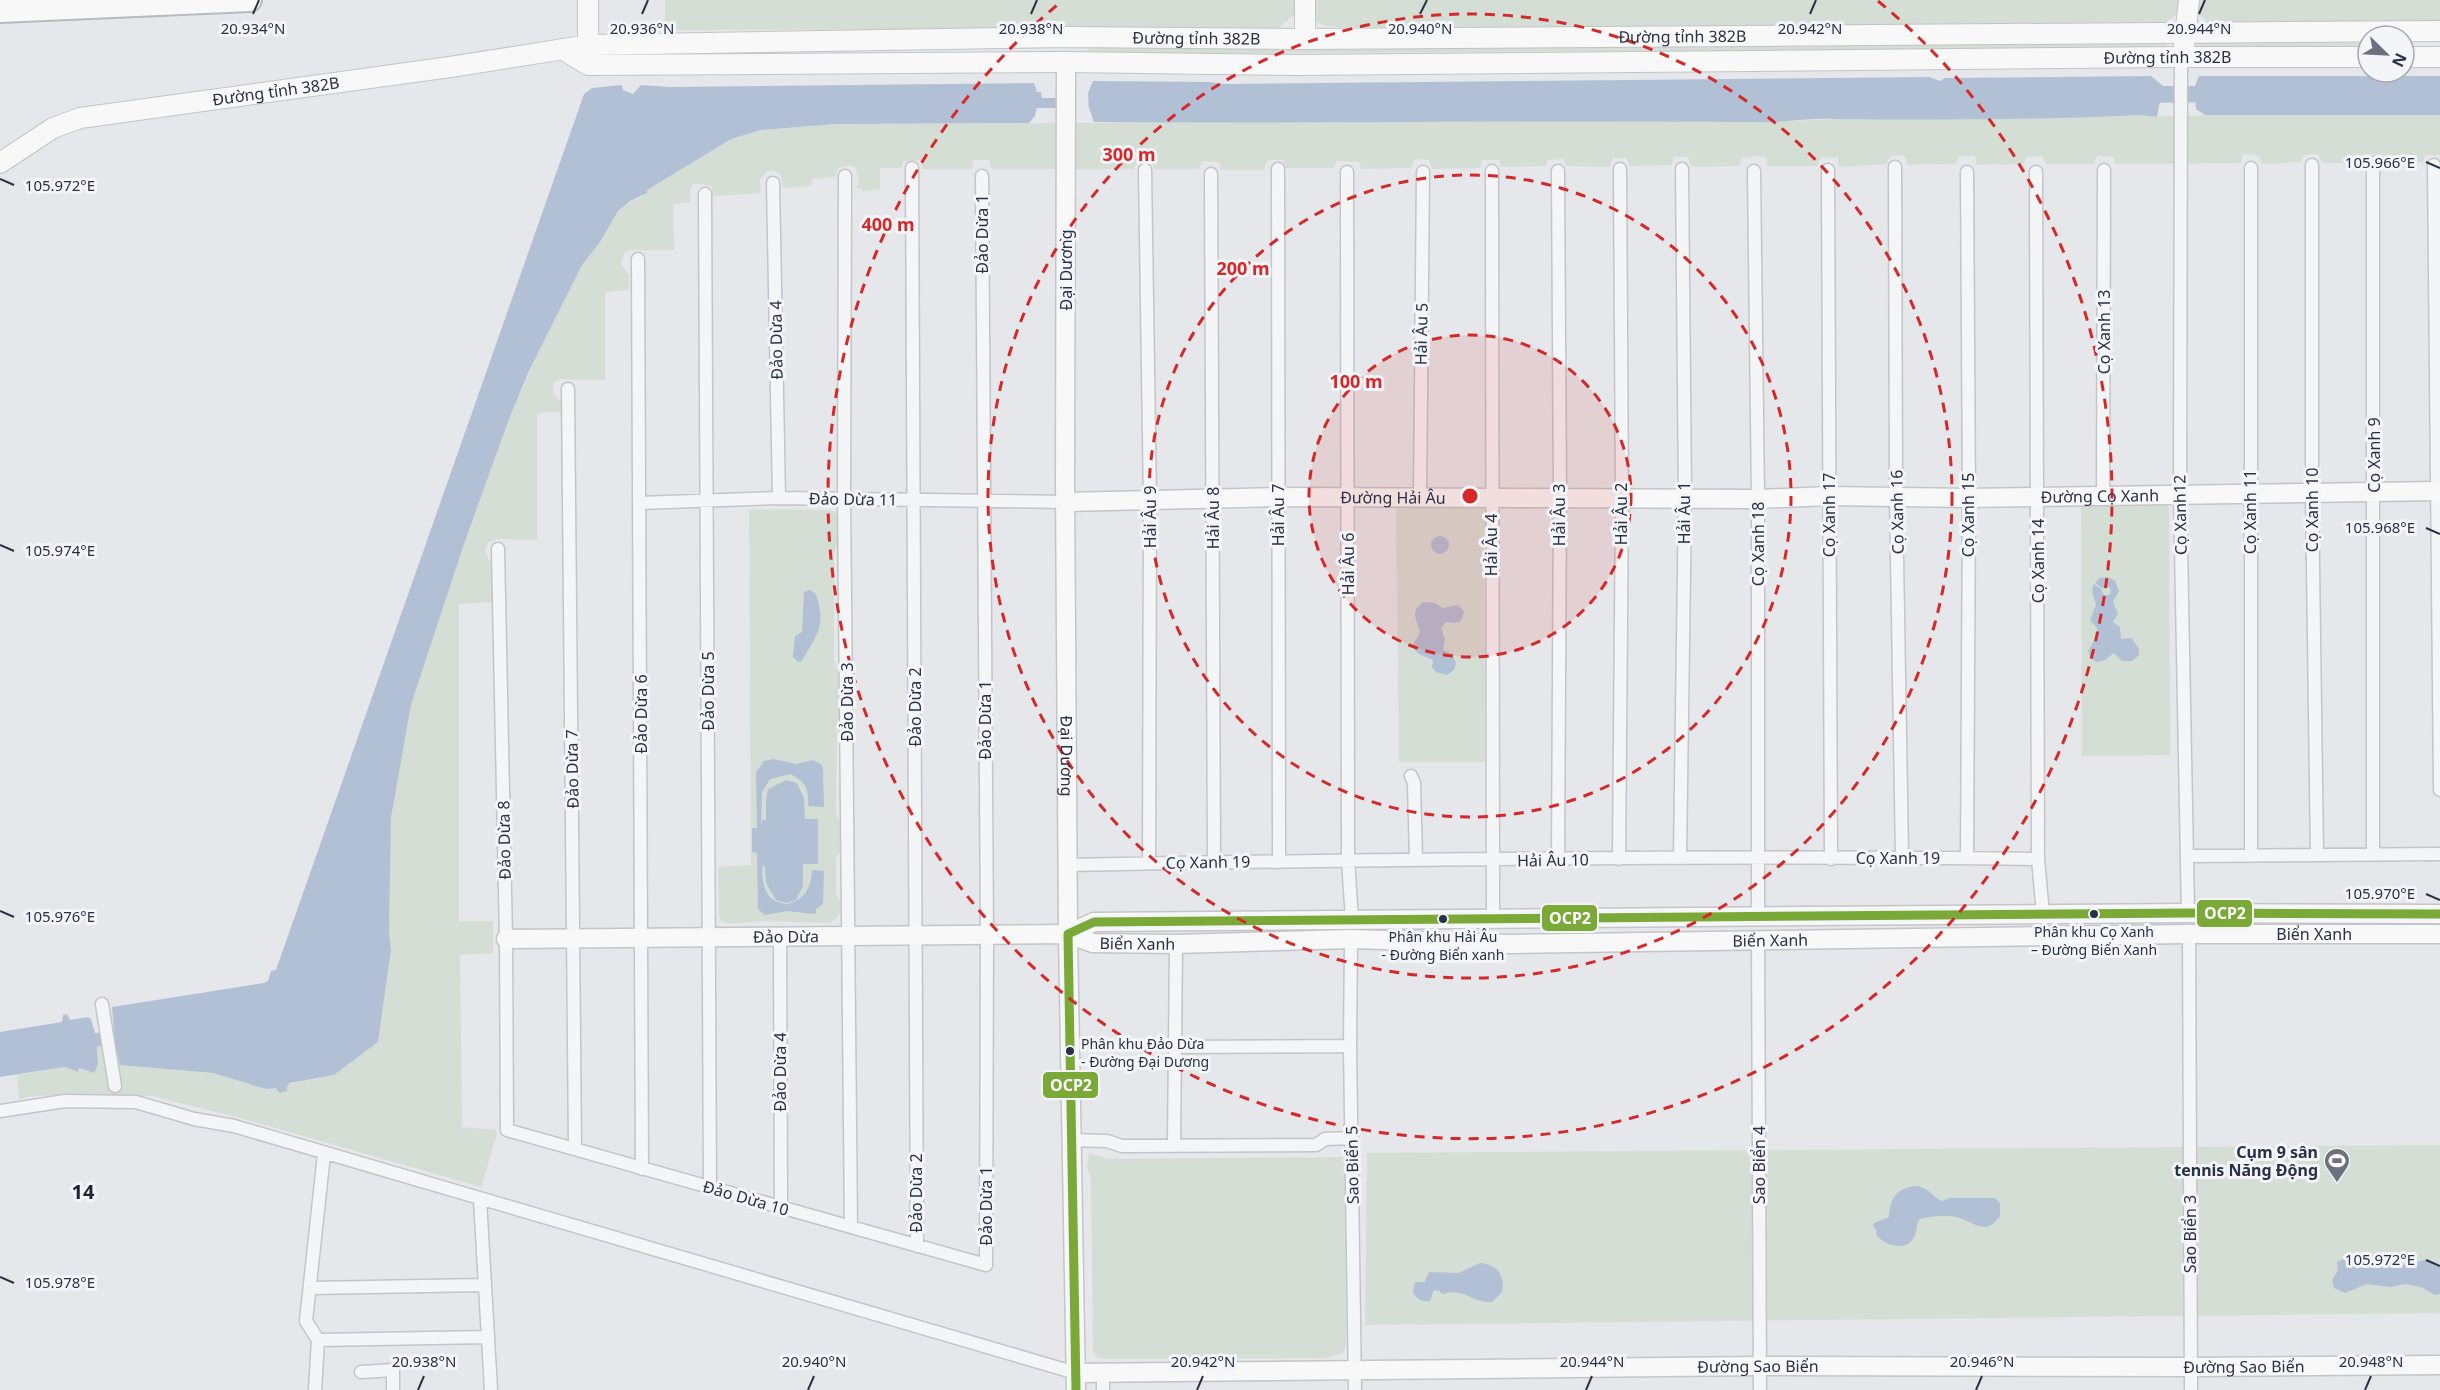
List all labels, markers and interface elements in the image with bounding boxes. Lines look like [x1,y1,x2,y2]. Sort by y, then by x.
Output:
text: 20.934°N [221,18,285,38]
text: 20.936°N [610,18,674,38]
text: 20.938°N [999,18,1063,38]
text: 20.940°N [1388,18,1452,38]
text: 20.942°N [1778,18,1842,38]
text: 20.944°N [2167,18,2231,38]
north arrow [2356,24,2416,84]
street label: Đường tỉnh 382B [1618,25,1746,48]
street label: Đường tỉnh 382B [1132,27,1260,50]
street label: Đường tỉnh 382B [2103,46,2231,69]
text: N [2387,50,2412,71]
street label: Đường tỉnh 382B [211,71,341,111]
text: 300 m [1102,142,1156,166]
text: 105.966°E [2345,152,2415,172]
text: 105.972°E [25,175,95,195]
street label: Đảo Dừa 1 [971,194,993,274]
text: 400 m [861,212,915,236]
street label: Đại Dương [1055,230,1077,311]
text: 200 m [1216,256,1270,280]
street label: Cọ Xanh 13 [2093,290,2115,374]
street label: Đảo Dừa 4 [764,300,788,380]
street label: Hải Âu 5 [1409,303,1433,365]
text: 100 m [1329,369,1383,393]
street label: Cọ Xanh 9 [2363,417,2385,493]
street label: Cọ Xanh 10 [2301,468,2323,552]
street label: Cọ Xanh 16 [1885,470,1909,554]
street label: Cọ Xanh 11 [2239,470,2261,554]
street label: Cọ Xanh 17 [1818,473,1840,557]
street label: Cọ Xanh 15 [1957,473,1979,557]
street label: Cọ Xanh12 [2168,475,2192,555]
street label: Hải Âu 1 [1673,482,1695,544]
street label: Hải Âu 2 [1610,483,1632,545]
street label: Hải Âu 7 [1267,484,1289,546]
street label: Hải Âu 3 [1548,484,1570,546]
street label: Đường Cọ Xanh [2040,484,2159,508]
street label: Hải Âu 9 [1139,486,1161,548]
street label: Đường Hải Âu [1340,486,1446,509]
centre of rings [1460,486,1480,506]
street label: Đảo Dừa 11 [809,487,897,511]
street label: Hải Âu 8 [1202,487,1224,549]
street label: Cọ Xanh 18 [1747,502,1769,586]
street label: Hải Âu 4 [1480,514,1502,576]
text: 105.968°E [2345,517,2415,537]
street label: Cọ Xanh 14 [2027,519,2049,603]
street label: Hải Âu 6 [1337,533,1359,595]
text: 105.974°E [25,540,95,560]
street label: Đảo Dừa 5 [697,651,719,731]
street label: Đảo Dừa 3 [836,662,858,742]
street label: Đảo Dừa 2 [904,667,926,747]
street label: Đảo Dừa 6 [630,674,652,754]
street label: Đảo Dừa 1 [974,680,996,760]
street label: Đại Dương [1056,715,1078,797]
street label: Đảo Dừa 7 [560,729,584,809]
street label: Đảo Dừa 8 [492,800,516,880]
street label: Cọ Xanh 19 [1856,847,1940,869]
street label: Hải Âu 10 [1517,848,1589,872]
street label: Cọ Xanh 19 [1166,850,1250,874]
text: 105.970°E [2345,883,2415,903]
line badge: OCP2 [2196,899,2253,928]
text: OCP2 [2204,902,2246,924]
line badge: OCP2 [1541,904,1598,932]
text: 105.976°E [25,906,95,926]
text: OCP2 [1549,907,1591,929]
marker: Phân khu Cọ Xanh – Đường Biển Xanh [2088,908,2100,920]
marker: Phân khu Hải Âu - Đường Biển xanh [1437,913,1449,925]
place label: Phân khu Cọ Xanh – Đường Biển Xanh [2031,922,2157,959]
street label: Biển Xanh [2276,923,2352,945]
street label: Đảo Dừa [753,925,819,948]
place label: Phân khu Hải Âu - Đường Biển xanh [1382,927,1504,964]
street label: Biển Xanh [1732,929,1808,952]
street label: Biển Xanh [1099,932,1175,955]
street label: Đảo Dừa 4 [769,1032,791,1112]
place label: Phân khu Đảo Dừa - Đường Đại Dương [1081,1034,1209,1071]
marker: Phân khu Đảo Dừa - Đường Đại Dương [1064,1045,1076,1057]
line badge: OCP2 [1042,1071,1099,1099]
text: OCP2 [1050,1074,1092,1096]
street label: Sao Biển 5 [1340,1126,1364,1204]
street label: Sao Biển 4 [1748,1126,1770,1204]
place label: Cụm 9 sân tennis Năng Động [2174,1141,2318,1181]
sports icon: Cụm 9 sân tennis Năng Động [2322,1146,2352,1184]
street label: Đảo Dừa 2 [905,1153,927,1233]
street label: Đảo Dừa 1 [975,1166,997,1246]
street label: Đảo Dừa 10 [700,1175,792,1221]
district label: 14 [72,1178,95,1205]
street label: Sao Biển 3 [2179,1195,2201,1273]
text: 105.972°E [2345,1249,2415,1269]
text: 105.978°E [25,1272,95,1292]
text: 20.938°N [392,1351,456,1371]
text: 20.940°N [782,1351,846,1371]
text: 20.942°N [1171,1351,1235,1371]
text: 20.944°N [1560,1351,1624,1371]
text: 20.946°N [1950,1351,2014,1371]
text: 20.948°N [2339,1351,2403,1371]
street label: Đường Sao Biển [1697,1355,1819,1378]
street label: Đường Sao Biển [2183,1355,2305,1378]

